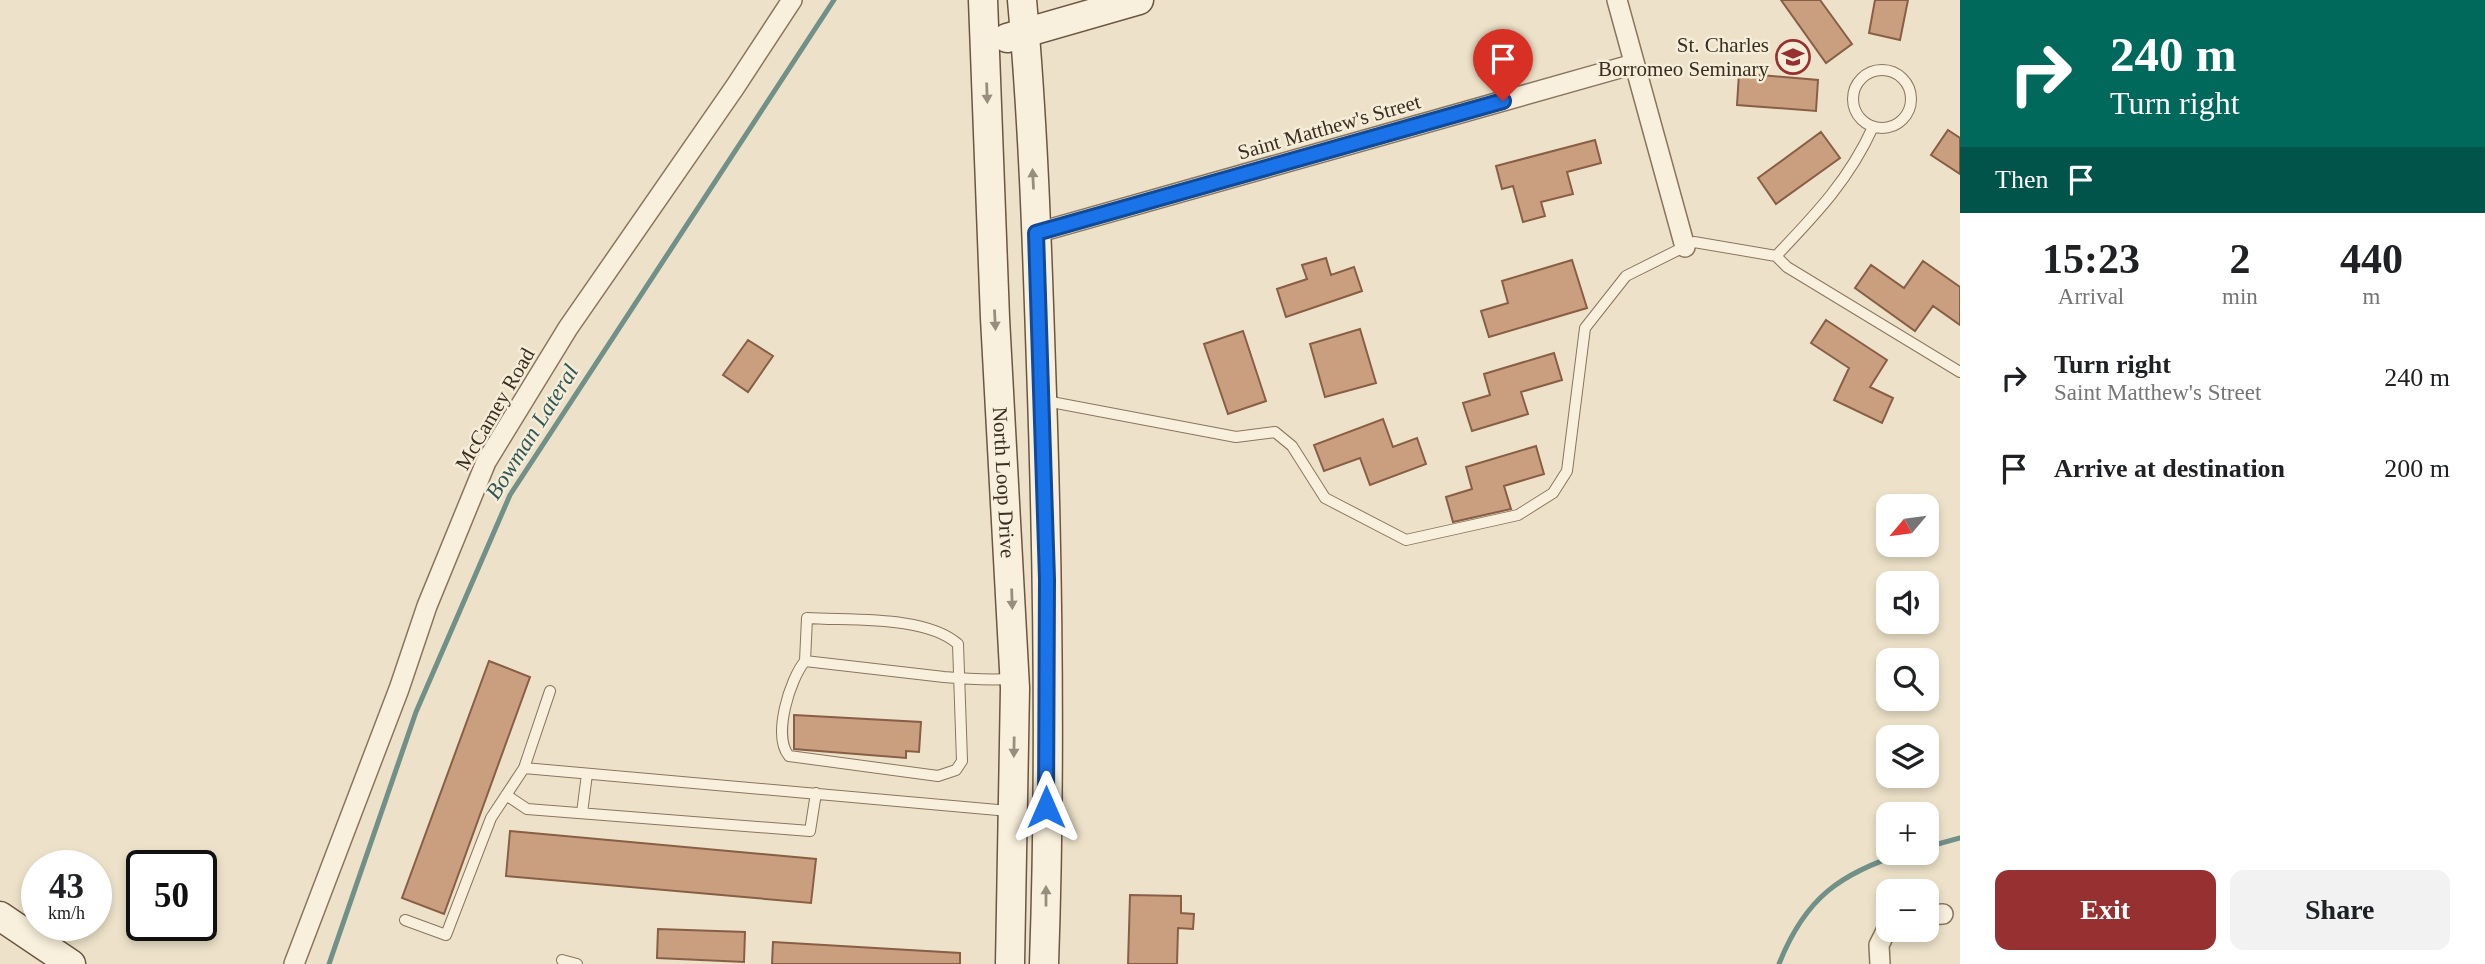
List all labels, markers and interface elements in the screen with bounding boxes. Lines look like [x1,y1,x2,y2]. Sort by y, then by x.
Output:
text: 240 m [2110,27,2237,82]
icon: right [1995,28,2086,119]
pin [1473,29,1533,101]
place label: St. Charles Borromeo Seminary [1598,33,1769,81]
school or university icon: St. Charles Borromeo Seminary [1774,38,1812,76]
icon: arrive [1484,40,1522,78]
one-way arrow [982,82,993,104]
text: Turn right [2110,85,2240,121]
street label: Saint Matthew's Street [1235,89,1423,165]
icon: arrive [2062,161,2100,199]
text: Then [1995,165,2048,194]
one-way arrow [1027,167,1038,189]
text: 15:23 [2042,236,2140,282]
text: 2 [2229,236,2250,282]
text: 440 [2340,236,2403,282]
text: Arrival [2058,284,2124,309]
text: min [2222,284,2258,309]
text: m [2362,284,2380,309]
one-way arrow [990,309,1001,331]
street label: McCamey Road [450,343,540,474]
text: Turn right [2054,350,2171,379]
icon: right [1995,359,2033,397]
water label: Bowman Lateral [481,360,583,504]
text: 240 m [2384,363,2450,392]
text: Saint Matthew's Street [2054,380,2261,405]
street label: North Loop Drive [988,406,1020,559]
icon: arrive [1995,450,2033,488]
text: Arrive at destination [2054,454,2285,483]
text: 200 m [2384,454,2450,483]
north arrow [1876,494,1939,556]
map controls [1876,494,1939,942]
button: sound [1876,571,1939,634]
one-way arrow [1006,588,1017,610]
button: search [1876,648,1939,711]
button: layers [1876,725,1939,788]
one-way arrow [1008,737,1020,759]
position arrow [1009,770,1083,844]
button: + [1876,802,1939,865]
speed limit sign: 50 [126,850,217,941]
text: 43 [49,867,84,906]
button: Exit [1995,870,2216,950]
button: Share [2230,870,2450,950]
button: − [1876,879,1939,942]
one-way arrow [1040,885,1052,907]
text: km/h [48,903,85,923]

